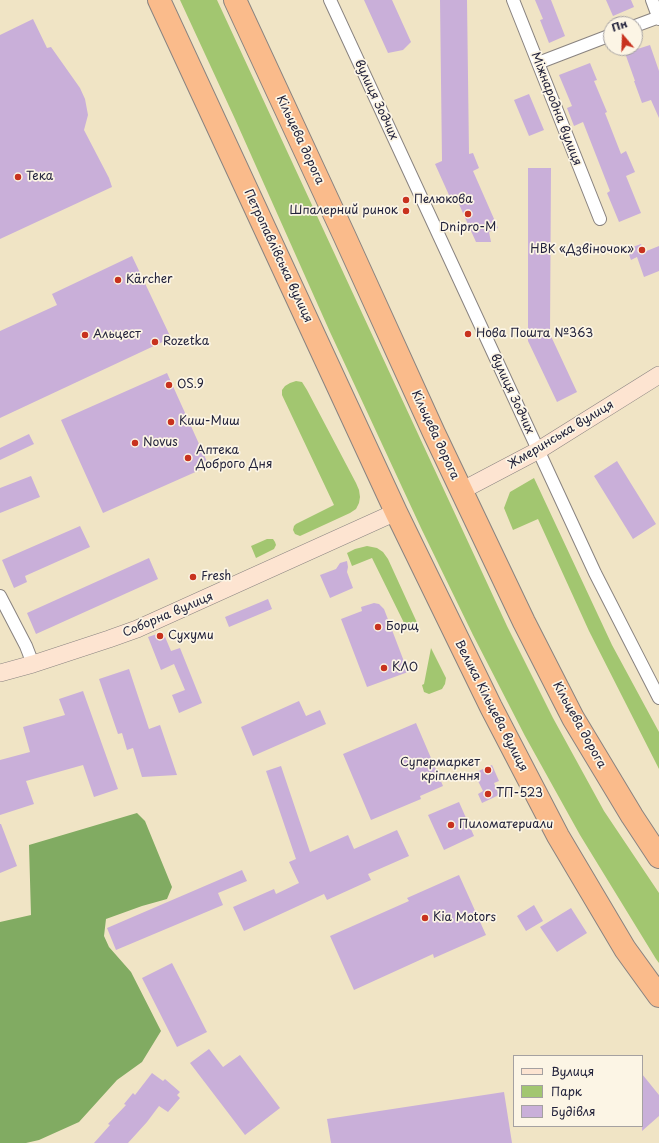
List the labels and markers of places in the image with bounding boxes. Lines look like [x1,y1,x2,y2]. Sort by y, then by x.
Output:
place label: Тека [26,170,53,184]
marker: Тека [13,172,23,182]
place label: Пелюкова [414,193,473,207]
marker: Пелюкова [401,195,411,205]
place label: Шпалерний ринок [289,204,398,218]
marker: Шпалерний ринок [401,206,411,216]
marker: Dnipro-M [463,209,473,219]
place label: Dnipro-M [440,221,496,235]
place label: НВК «Дзвіночок» [530,243,634,257]
marker: НВК «Дзвіночок» [637,245,647,255]
place label: Kärcher [126,273,173,287]
marker: Kärcher [113,275,123,285]
place label: Нова Пошта №363 [476,327,593,341]
place label: Альцест [93,328,141,342]
marker: Нова Пошта №363 [463,329,473,339]
marker: Альцест [80,330,90,340]
place label: Rozetka [163,335,209,349]
marker: Rozetka [150,337,160,347]
place label: OS.9 [177,378,204,392]
marker: OS.9 [164,380,174,390]
place label: Киш-Миш [179,415,240,429]
marker: Киш-Миш [166,417,176,427]
place label: Novus [143,436,178,450]
marker: Novus [130,438,140,448]
place label: Аптека Доброго Дня [196,444,272,472]
marker: Аптека Доброго Дня [183,453,193,463]
place label: Fresh [201,570,231,584]
marker: Fresh [188,572,198,582]
place label: Борщ [386,620,419,634]
marker: Борщ [373,622,383,632]
place label: Сухуми [168,629,214,643]
marker: Сухуми [155,631,165,641]
place label: КЛО [392,661,418,675]
marker: КЛО [379,663,389,673]
place label: Супермаркет кріплення [400,756,480,784]
marker: Супермаркет кріплення [483,765,493,775]
place label: ТП-523 [496,787,543,801]
marker: ТП-523 [483,789,493,799]
place label: Пиломатериали [459,818,553,832]
marker: Пиломатериали [446,820,456,830]
place label: Kia Motors [433,911,496,925]
marker: Kia Motors [420,913,430,923]

